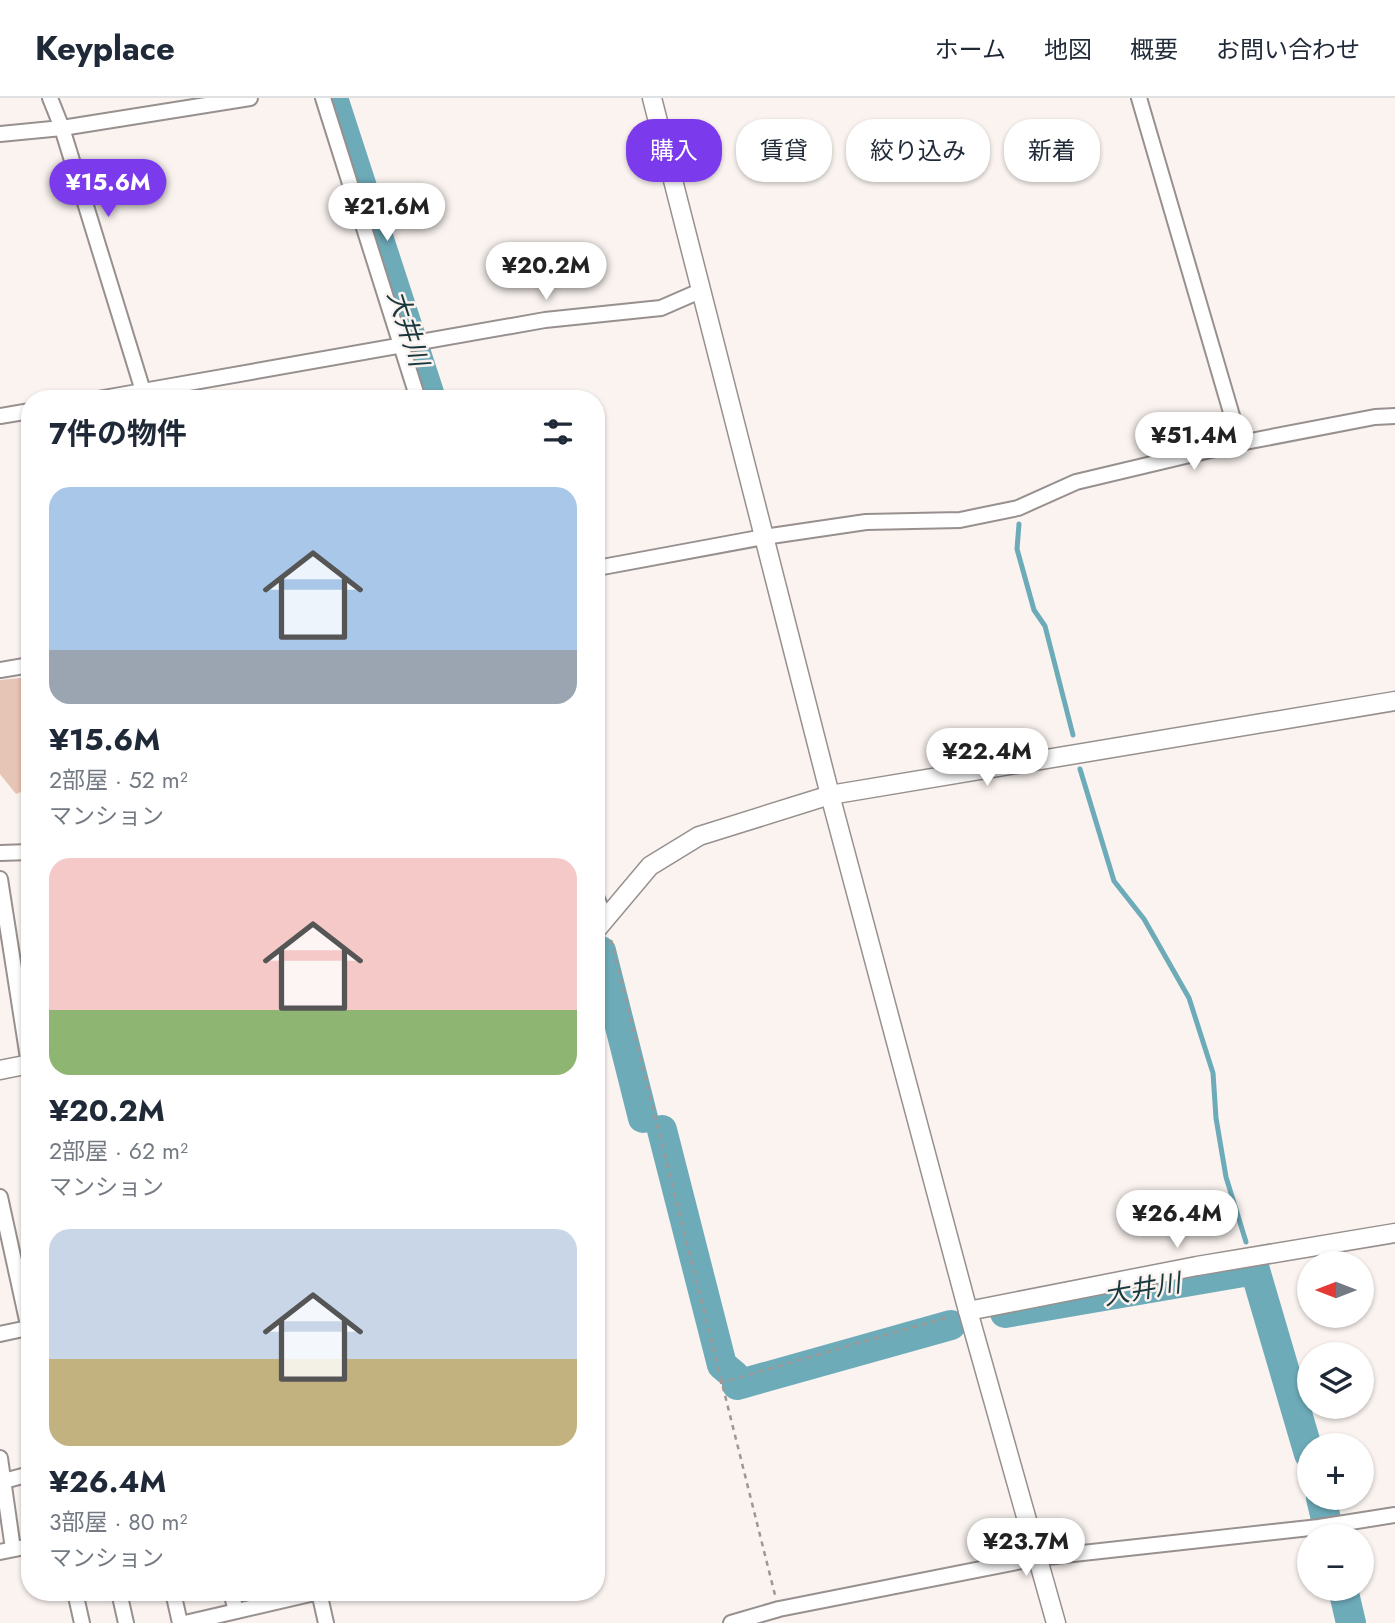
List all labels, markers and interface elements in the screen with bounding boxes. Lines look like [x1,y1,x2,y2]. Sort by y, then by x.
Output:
text: Keyplace [35,25,175,72]
text: ホーム [935,32,1006,67]
text: 地図 [1044,32,1092,67]
text: 概要 [1130,32,1178,67]
text: お問い合わせ [1216,32,1360,67]
chip: 購入 [626,119,722,182]
chip: 賃貸 [736,119,832,182]
chip: 絞り込み [846,119,990,182]
chip: 新着 [1004,119,1100,182]
pin: ¥15.6M [51,159,165,219]
text: ¥15.6M [65,165,151,199]
pin: ¥21.6M [330,184,444,243]
text: ¥21.6M [344,189,430,223]
pin: ¥20.2M [489,242,603,302]
text: ¥20.2M [502,248,590,282]
water label: 大井川 [378,285,439,374]
text: 7件の物件 [49,412,187,455]
pin: ¥51.4M [1137,412,1251,472]
icon: filters [539,413,577,451]
text: ¥51.4M [1151,418,1237,452]
icon: home [250,532,376,658]
text: ¥15.6M [49,718,160,761]
pin: ¥22.4M [930,728,1044,788]
text: ¥22.4M [942,734,1032,768]
text: 2部屋 · 52 m² [49,763,188,797]
text: マンション [49,799,164,833]
icon: home [250,903,376,1029]
text: ¥20.2M [49,1089,165,1132]
text: 2部屋 · 62 m² [49,1134,188,1168]
text: マンション [49,1170,164,1204]
pin: ¥26.4M [1120,1190,1234,1250]
text: ¥26.4M [1132,1196,1222,1230]
north arrow [1297,1251,1374,1328]
map controls [1297,1251,1374,1601]
water label: 大井川 [1100,1263,1187,1314]
icon: home [250,1274,376,1400]
button: layers [1297,1342,1374,1419]
button: + [1297,1433,1374,1510]
text: ¥26.4M [49,1460,166,1503]
text: 3部屋 · 80 m² [49,1505,187,1539]
pin: ¥23.7M [969,1518,1083,1578]
text: ¥23.7M [983,1524,1069,1558]
button: − [1297,1524,1374,1601]
text: マンション [49,1541,164,1575]

